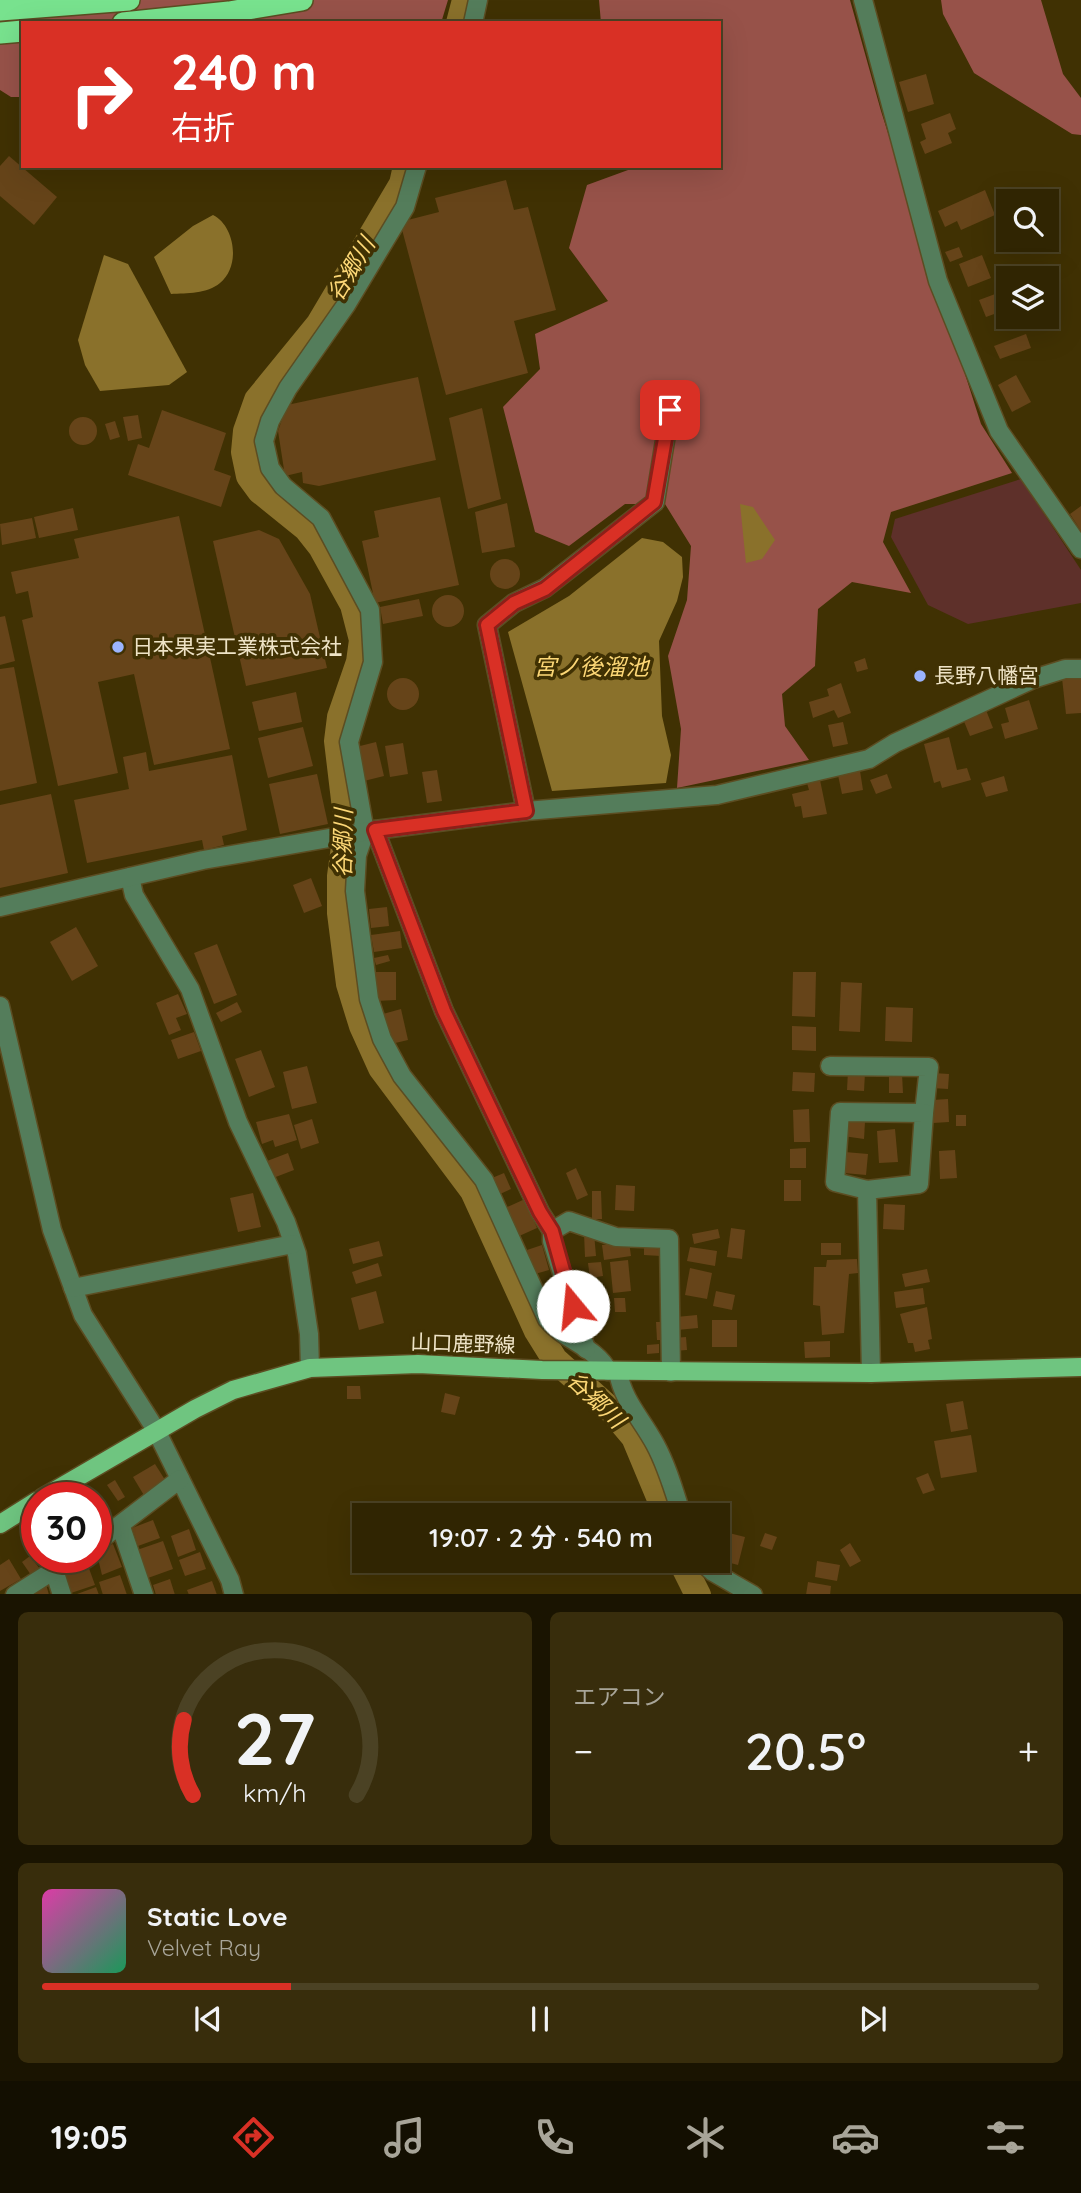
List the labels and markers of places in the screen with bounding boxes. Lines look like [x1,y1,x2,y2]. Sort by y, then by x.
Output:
pin [640,380,700,440]
place label: 日本果実工業株式会社 [132,633,342,659]
marker: 日本果実工業株式会社 [110,639,126,655]
place label: 長野八幡宮 [934,662,1039,688]
marker: 長野八幡宮 [912,668,928,684]

